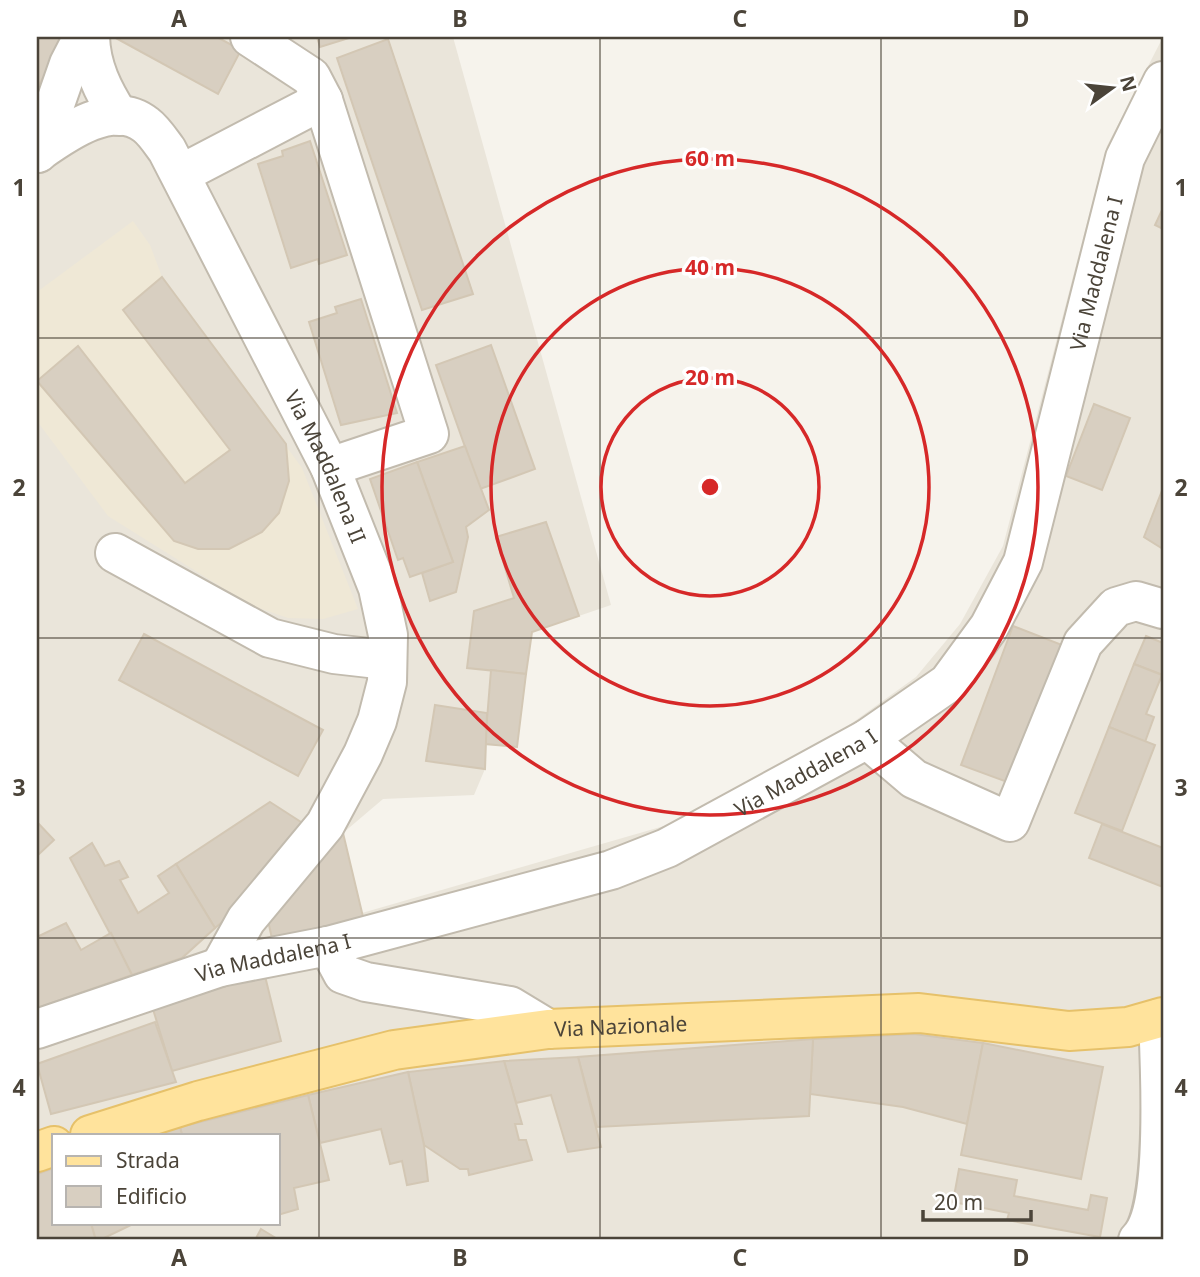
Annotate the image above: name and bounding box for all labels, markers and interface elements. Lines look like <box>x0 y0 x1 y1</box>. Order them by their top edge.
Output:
text: A <box>171 2 187 34</box>
text: B <box>452 2 468 34</box>
text: C <box>733 2 748 34</box>
text: D <box>1013 2 1029 34</box>
north arrow <box>1078 52 1148 122</box>
text: N <box>1114 73 1143 94</box>
text: 60 m <box>685 144 735 172</box>
text: 1 <box>12 171 26 203</box>
text: 1 <box>1174 171 1188 203</box>
street label: Via Maddalena I <box>1063 193 1129 354</box>
text: 40 m <box>685 253 735 281</box>
text: 20 m <box>685 363 735 391</box>
street label: Via Maddalena II <box>279 385 373 547</box>
text: 2 <box>12 471 26 503</box>
text: 2 <box>1174 471 1188 503</box>
centre of rings <box>698 475 722 499</box>
street label: Via Maddalena I <box>729 722 882 823</box>
text: 3 <box>12 771 26 803</box>
text: 3 <box>1174 771 1188 803</box>
street label: Via Maddalena I <box>191 927 354 988</box>
street label: Via Nazionale <box>554 1009 688 1043</box>
text: 4 <box>12 1071 26 1103</box>
text: 4 <box>1174 1071 1188 1103</box>
legend <box>52 1134 280 1224</box>
text: Strada <box>116 1146 180 1174</box>
scale bar <box>923 1179 1032 1223</box>
text: Edificio <box>116 1182 187 1210</box>
text: 20 m <box>934 1188 983 1216</box>
text: A <box>171 1241 187 1273</box>
text: B <box>452 1241 468 1273</box>
text: C <box>733 1241 748 1273</box>
text: D <box>1013 1241 1029 1273</box>

